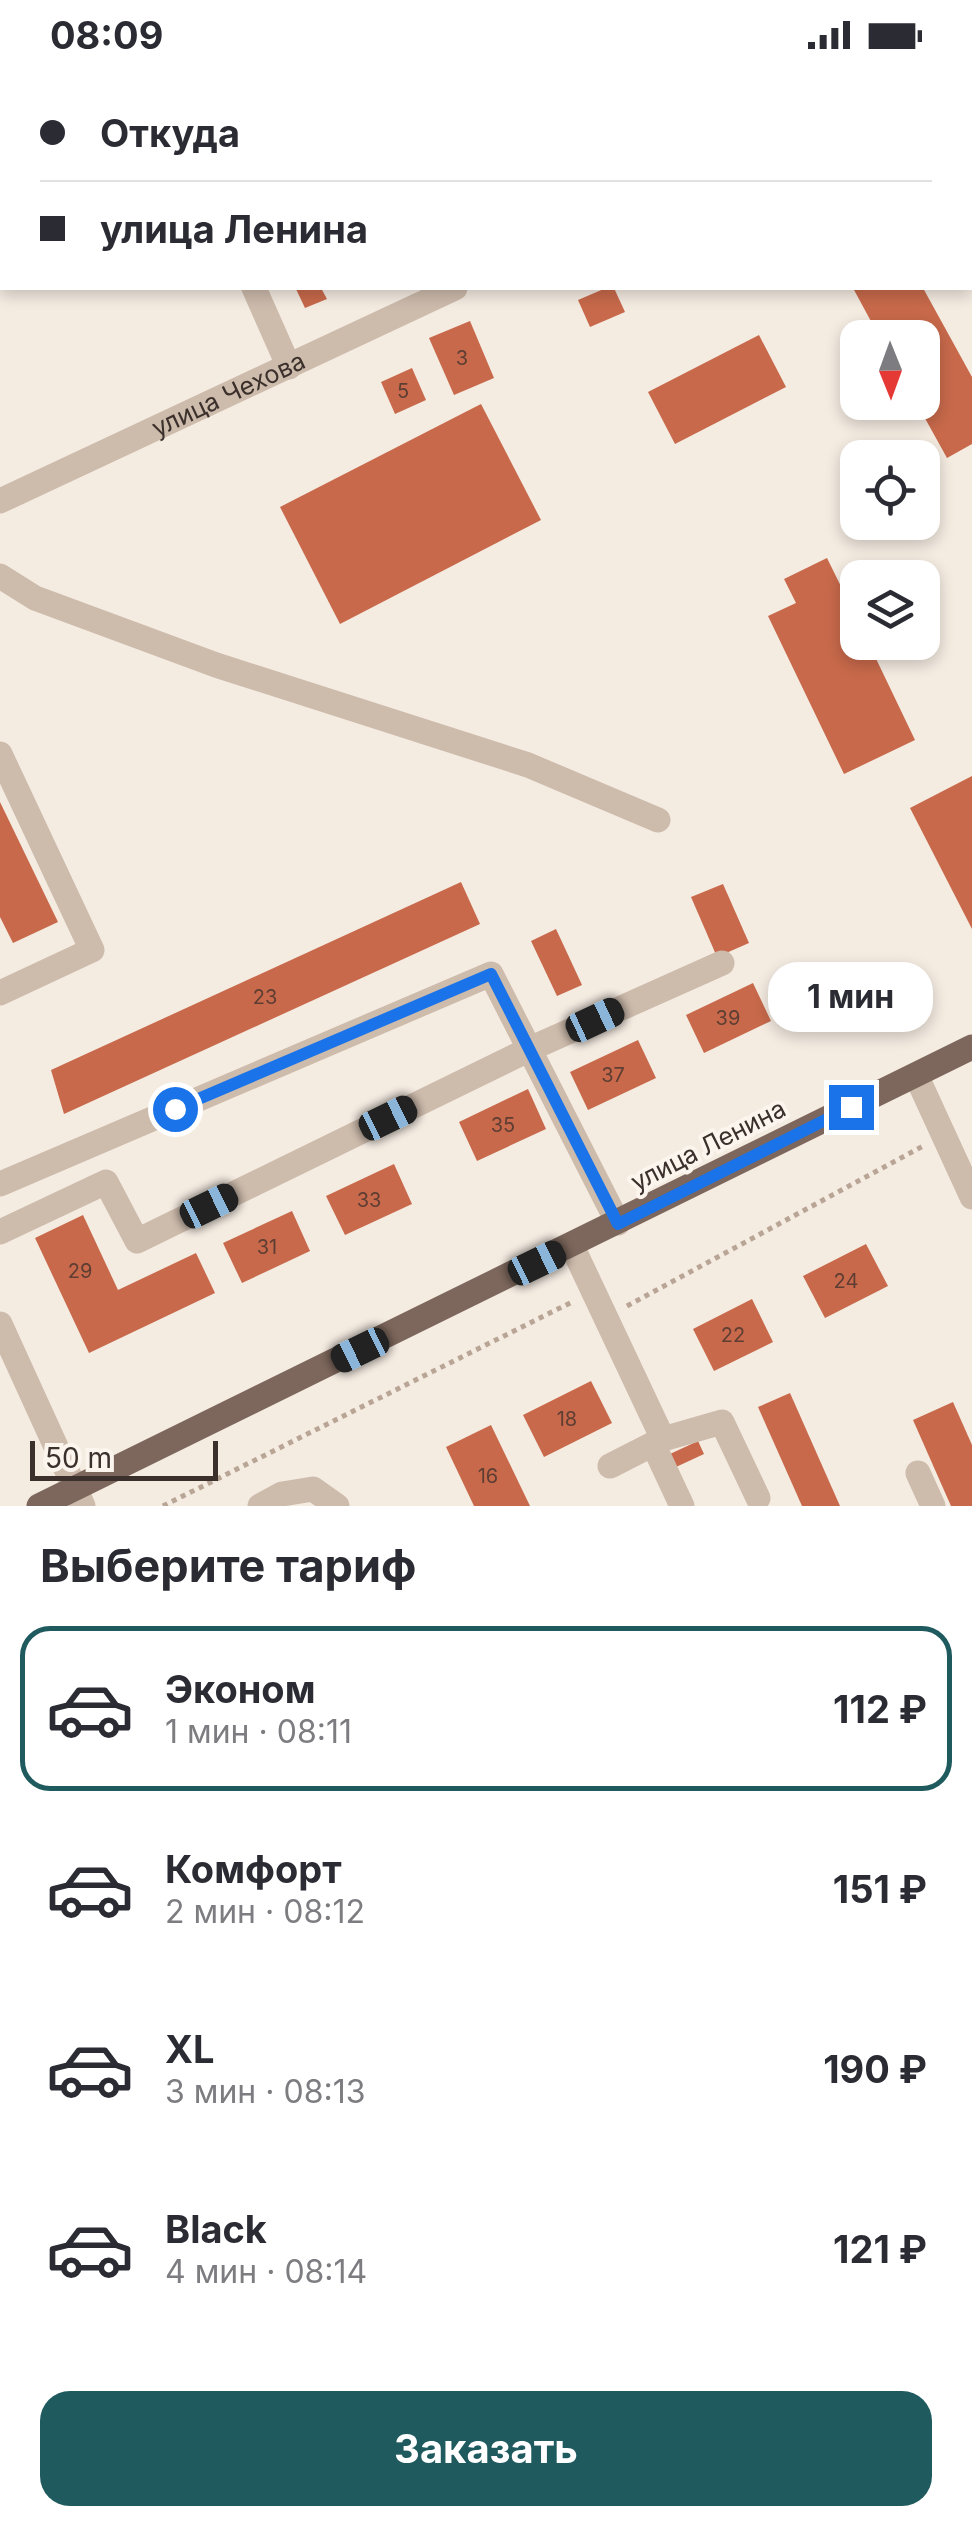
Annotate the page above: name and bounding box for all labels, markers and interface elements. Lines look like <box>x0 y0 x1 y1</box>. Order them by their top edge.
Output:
text: 08:09 <box>50 12 163 58</box>
text: Откуда <box>100 110 240 156</box>
text: улица Ленина <box>100 206 368 252</box>
north arrow <box>840 320 940 420</box>
map controls <box>840 320 940 660</box>
street label: улица Чехова <box>147 345 310 443</box>
house number: 3 <box>456 346 468 370</box>
house number: 5 <box>397 379 409 403</box>
button: locate <box>840 440 940 540</box>
button: layers <box>840 560 940 660</box>
callout: 1 мин <box>768 962 934 1032</box>
text: 1 мин <box>807 977 894 1016</box>
house number: 23 <box>253 985 277 1009</box>
car <box>561 994 629 1046</box>
house number: 39 <box>716 1006 740 1030</box>
house number: 37 <box>601 1063 625 1087</box>
route end <box>829 1085 874 1130</box>
route start <box>153 1087 198 1132</box>
car <box>354 1091 422 1145</box>
street label: улица Ленина <box>626 1093 790 1197</box>
house number: 35 <box>491 1113 515 1137</box>
car <box>175 1179 243 1233</box>
house number: 33 <box>357 1188 381 1212</box>
house number: 31 <box>257 1235 277 1259</box>
car <box>503 1236 571 1290</box>
house number: 29 <box>68 1259 92 1283</box>
house number: 24 <box>834 1269 858 1293</box>
car <box>326 1323 394 1377</box>
house number: 22 <box>721 1323 745 1347</box>
house number: 18 <box>557 1407 577 1431</box>
scale bar <box>30 1436 218 1480</box>
text: 50 m <box>45 1441 112 1475</box>
house number: 16 <box>478 1464 498 1488</box>
text: Выберите тариф <box>40 1538 416 1593</box>
icon: car <box>45 1664 135 1754</box>
text: Эконом <box>165 1666 316 1712</box>
text: 112 ₽ <box>833 1686 927 1732</box>
text: 1 мин · 08:11 <box>165 1712 352 1751</box>
icon: car <box>45 1844 135 1934</box>
text: Комфорт <box>165 1846 342 1892</box>
text: 151 ₽ <box>833 1866 927 1912</box>
text: 2 мин · 08:12 <box>165 1892 365 1931</box>
icon: car <box>45 2024 135 2114</box>
text: XL <box>165 2026 215 2072</box>
text: 190 ₽ <box>823 2046 927 2092</box>
text: 3 мин · 08:13 <box>165 2072 365 2111</box>
icon: car <box>45 2204 135 2294</box>
text: Black <box>165 2206 267 2252</box>
text: 121 ₽ <box>833 2226 927 2272</box>
text: 4 мин · 08:14 <box>165 2252 367 2291</box>
button: Заказать <box>40 2391 932 2506</box>

